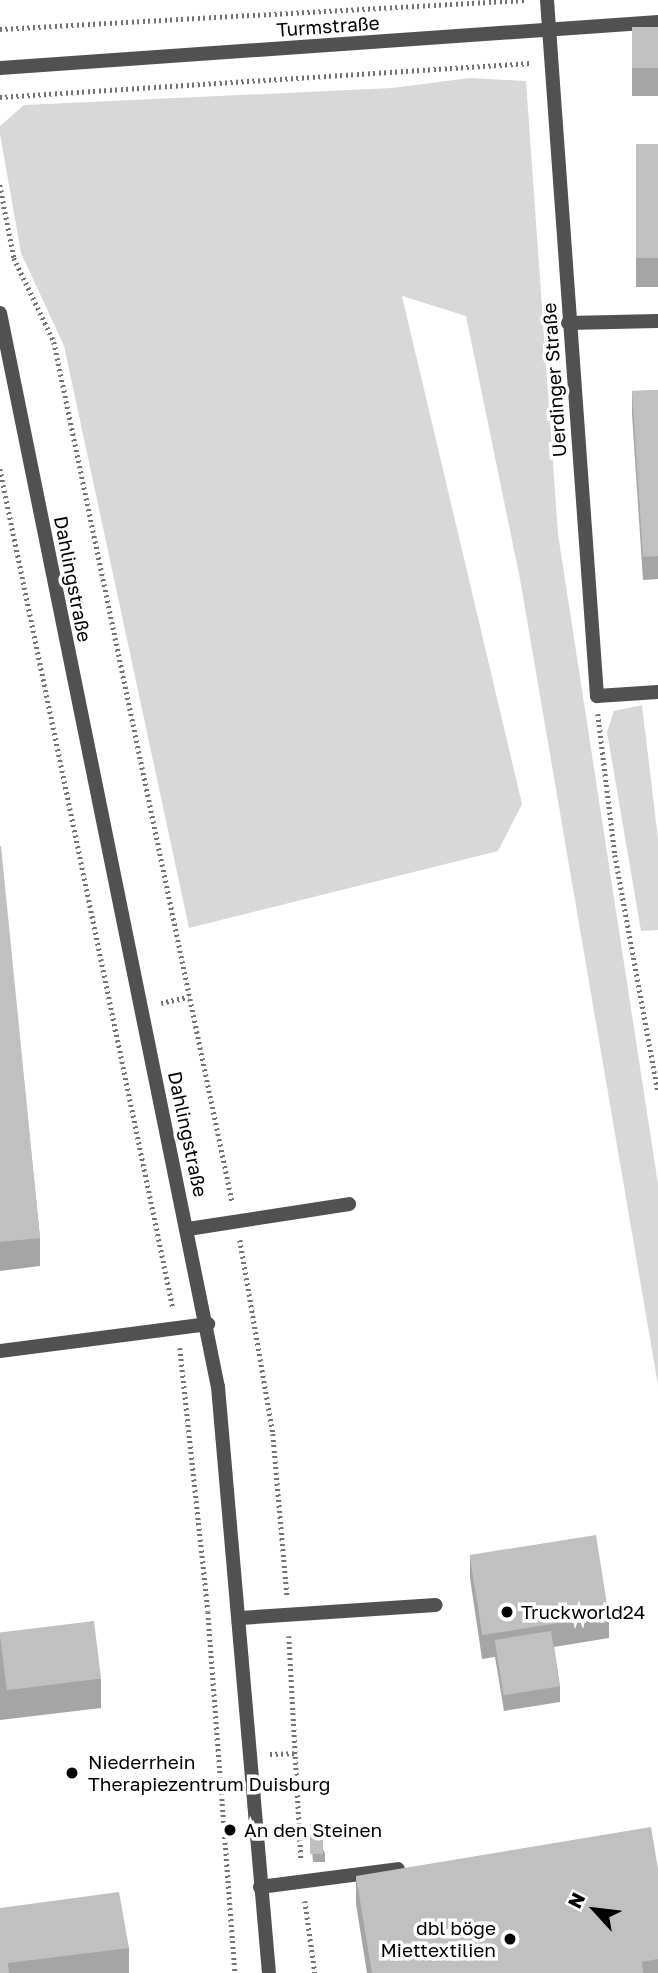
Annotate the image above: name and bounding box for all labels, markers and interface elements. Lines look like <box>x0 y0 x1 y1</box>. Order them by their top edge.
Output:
street label: Turmstraße <box>276 11 380 41</box>
street label: Uerdinger Straße <box>537 302 571 458</box>
street label: Dahlingstraße <box>50 514 96 644</box>
street label: Dahlingstraße <box>164 1069 212 1199</box>
place label: Truckworld24 <box>521 1601 645 1623</box>
marker: Truckworld24 <box>499 1604 515 1620</box>
place label: Niederrhein Therapiezentrum Duisburg <box>88 1751 331 1795</box>
marker: Niederrhein Therapiezentrum Duisburg <box>62 1763 82 1783</box>
place label: An den Steinen <box>244 1819 382 1841</box>
marker: An den Steinen <box>222 1822 238 1838</box>
north arrow <box>560 1875 630 1945</box>
text: N <box>562 1889 589 1912</box>
place label: dbl böge Miettextilien <box>380 1917 496 1961</box>
marker: dbl böge Miettextilien <box>502 1931 518 1947</box>

